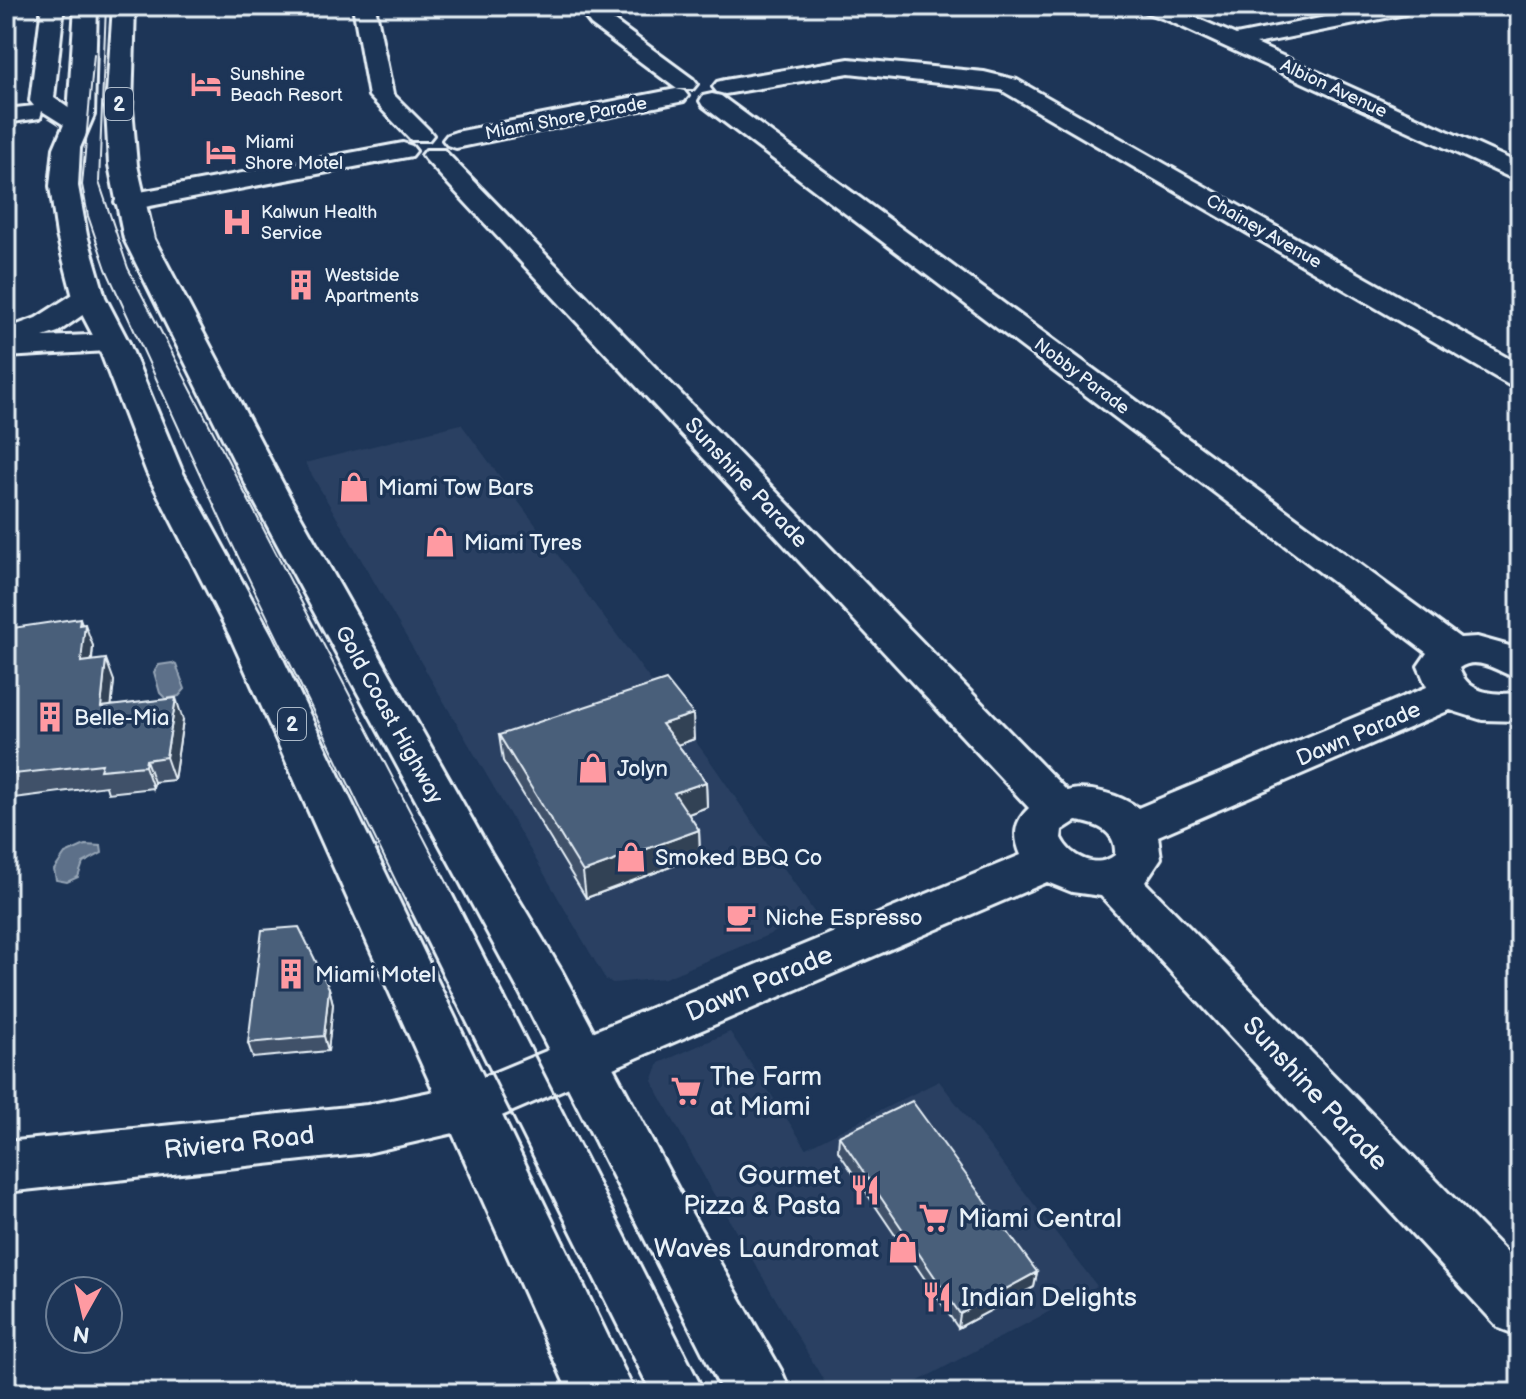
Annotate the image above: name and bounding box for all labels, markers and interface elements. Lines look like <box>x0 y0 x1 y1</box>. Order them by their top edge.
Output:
street label: Albion Avenue <box>1277 55 1391 122</box>
place label: Sunshine Beach Resort <box>230 64 343 106</box>
hotel icon: Sunshine Beach Resort <box>189 67 223 101</box>
road number: 2 <box>105 88 133 120</box>
street label: Miami Shore Parade <box>483 92 649 144</box>
place label: Miami Shore Motel <box>245 132 343 174</box>
hotel icon: Miami Shore Motel <box>204 135 238 169</box>
street label: Chainey Avenue <box>1202 190 1326 273</box>
place label: Kalwun Health Service <box>261 202 377 244</box>
hospital icon: Kalwun Health Service <box>220 205 254 239</box>
place label: Westside Apartments <box>325 265 419 307</box>
building icon: Westside Apartments <box>284 268 318 302</box>
street label: Nobby Parade <box>1030 334 1134 419</box>
street label: Sunshine Parade <box>679 412 813 554</box>
shop icon: Miami Tow Bars <box>337 470 371 504</box>
place label: Miami Tow Bars <box>378 475 534 502</box>
shop icon: Miami Tyres <box>423 525 457 559</box>
place label: Miami Tyres <box>464 530 582 557</box>
street label: Gold Coast Highway <box>329 621 449 809</box>
street label: Dawn Parade <box>1292 696 1425 773</box>
building icon: Belle-Mia <box>33 700 67 734</box>
place label: Belle-Mia <box>74 705 169 732</box>
road number: 2 <box>278 708 306 740</box>
shop icon: Jolyn <box>576 751 610 785</box>
place label: Jolyn <box>617 756 668 783</box>
shop icon: Smoked BBQ Co <box>614 840 648 874</box>
place label: Smoked BBQ Co <box>655 845 822 872</box>
cafe icon: Niche Espresso <box>724 900 758 934</box>
place label: Niche Espresso <box>765 905 923 932</box>
street label: Dawn Parade <box>682 940 838 1029</box>
building icon: Miami Motel <box>274 957 308 991</box>
place label: Miami Motel <box>315 962 436 989</box>
street label: Sunshine Parade <box>1236 1011 1394 1177</box>
place label: The Farm at Miami <box>710 1062 822 1123</box>
supermarket icon: The Farm at Miami <box>669 1074 703 1108</box>
street label: Riviera Road <box>162 1120 316 1167</box>
place label: Gourmet Pizza & Pasta <box>683 1161 841 1222</box>
restaurant icon: Gourmet Pizza & Pasta <box>848 1173 882 1207</box>
supermarket icon: Miami Central <box>917 1201 951 1235</box>
place label: Miami Central <box>958 1204 1122 1235</box>
shop icon: Waves Laundromat <box>886 1231 920 1265</box>
place label: Waves Laundromat <box>654 1234 879 1265</box>
north arrow <box>44 1275 124 1355</box>
restaurant icon: Indian Delights <box>920 1280 954 1314</box>
place label: Indian Delights <box>961 1283 1137 1314</box>
text: N <box>71 1319 91 1348</box>

